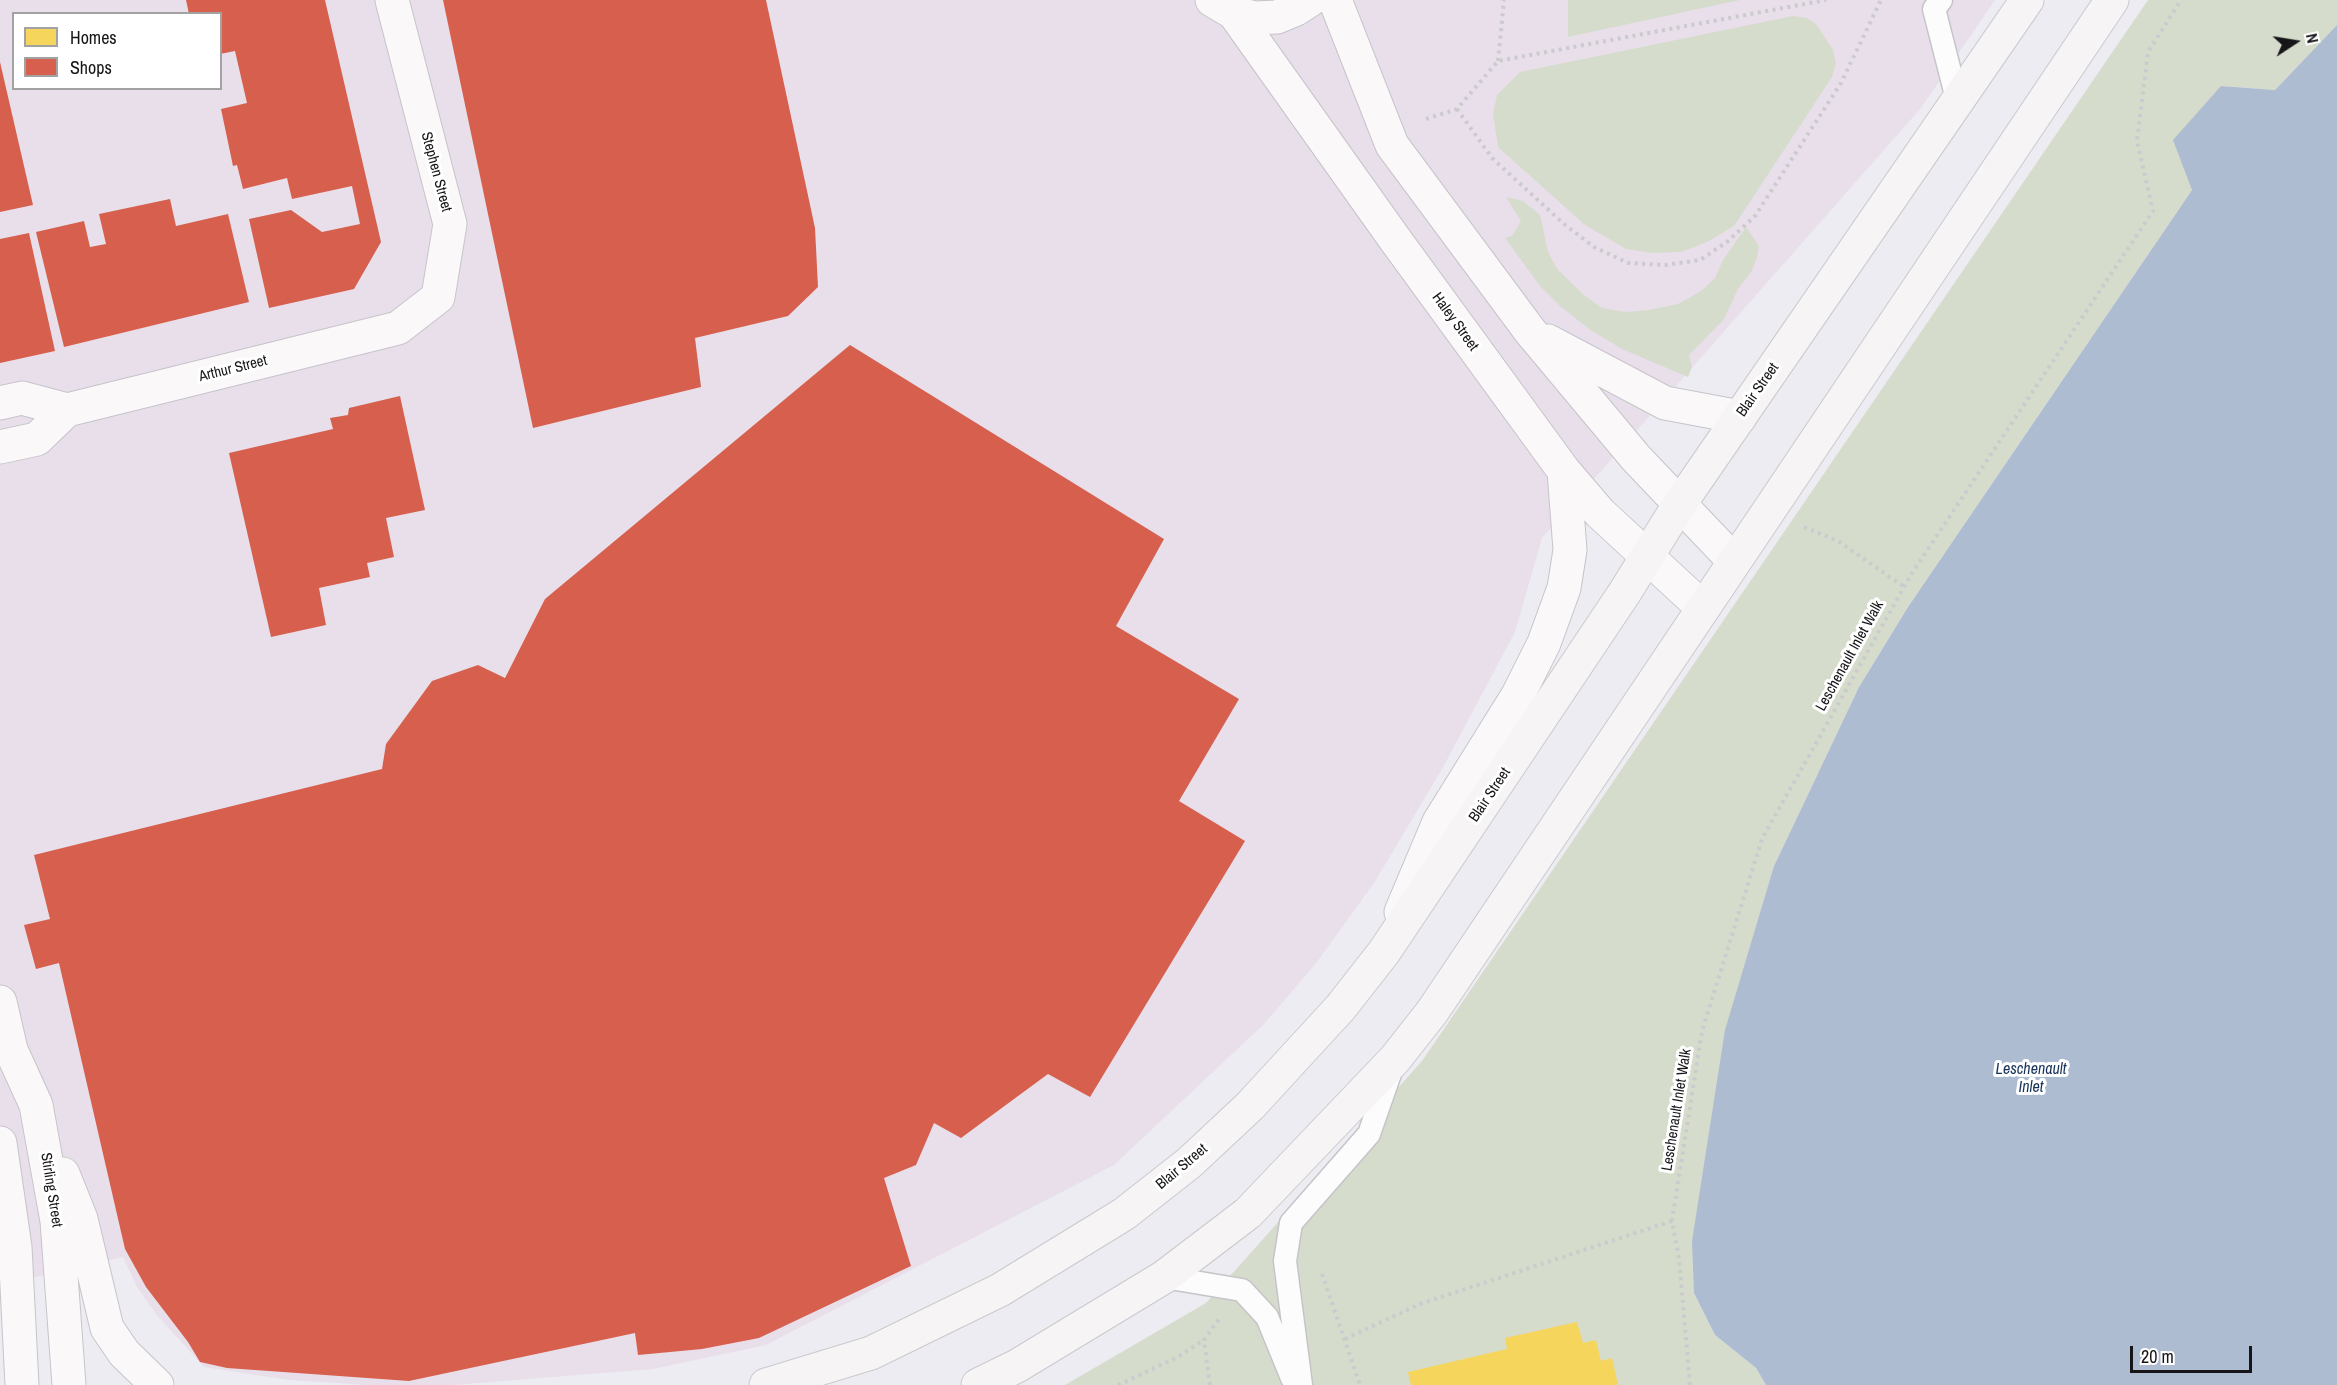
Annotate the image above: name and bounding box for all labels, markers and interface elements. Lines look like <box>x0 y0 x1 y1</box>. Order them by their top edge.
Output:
legend <box>12 12 222 90</box>
north arrow <box>2265 12 2325 72</box>
text: Homes <box>70 25 117 50</box>
text: N <box>2301 31 2324 45</box>
text: Shops <box>70 55 112 80</box>
street label: Stephen Street <box>417 130 455 214</box>
street label: Haley Street <box>1428 289 1482 355</box>
street label: Arthur Street <box>197 352 269 386</box>
street label: Blair Street <box>1733 360 1783 420</box>
street label: Leschenault Inlet Walk <box>1812 598 1888 714</box>
street label: Blair Street <box>1465 764 1515 826</box>
street label: Leschenault Inlet Walk <box>1658 1048 1696 1172</box>
water label: Leschenault Inlet <box>1996 1060 2066 1098</box>
street label: Blair Street <box>1153 1140 1211 1194</box>
street label: Stirling Street <box>36 1151 66 1229</box>
scale bar <box>2133 1334 2254 1372</box>
text: 20 m <box>2141 1344 2174 1369</box>

